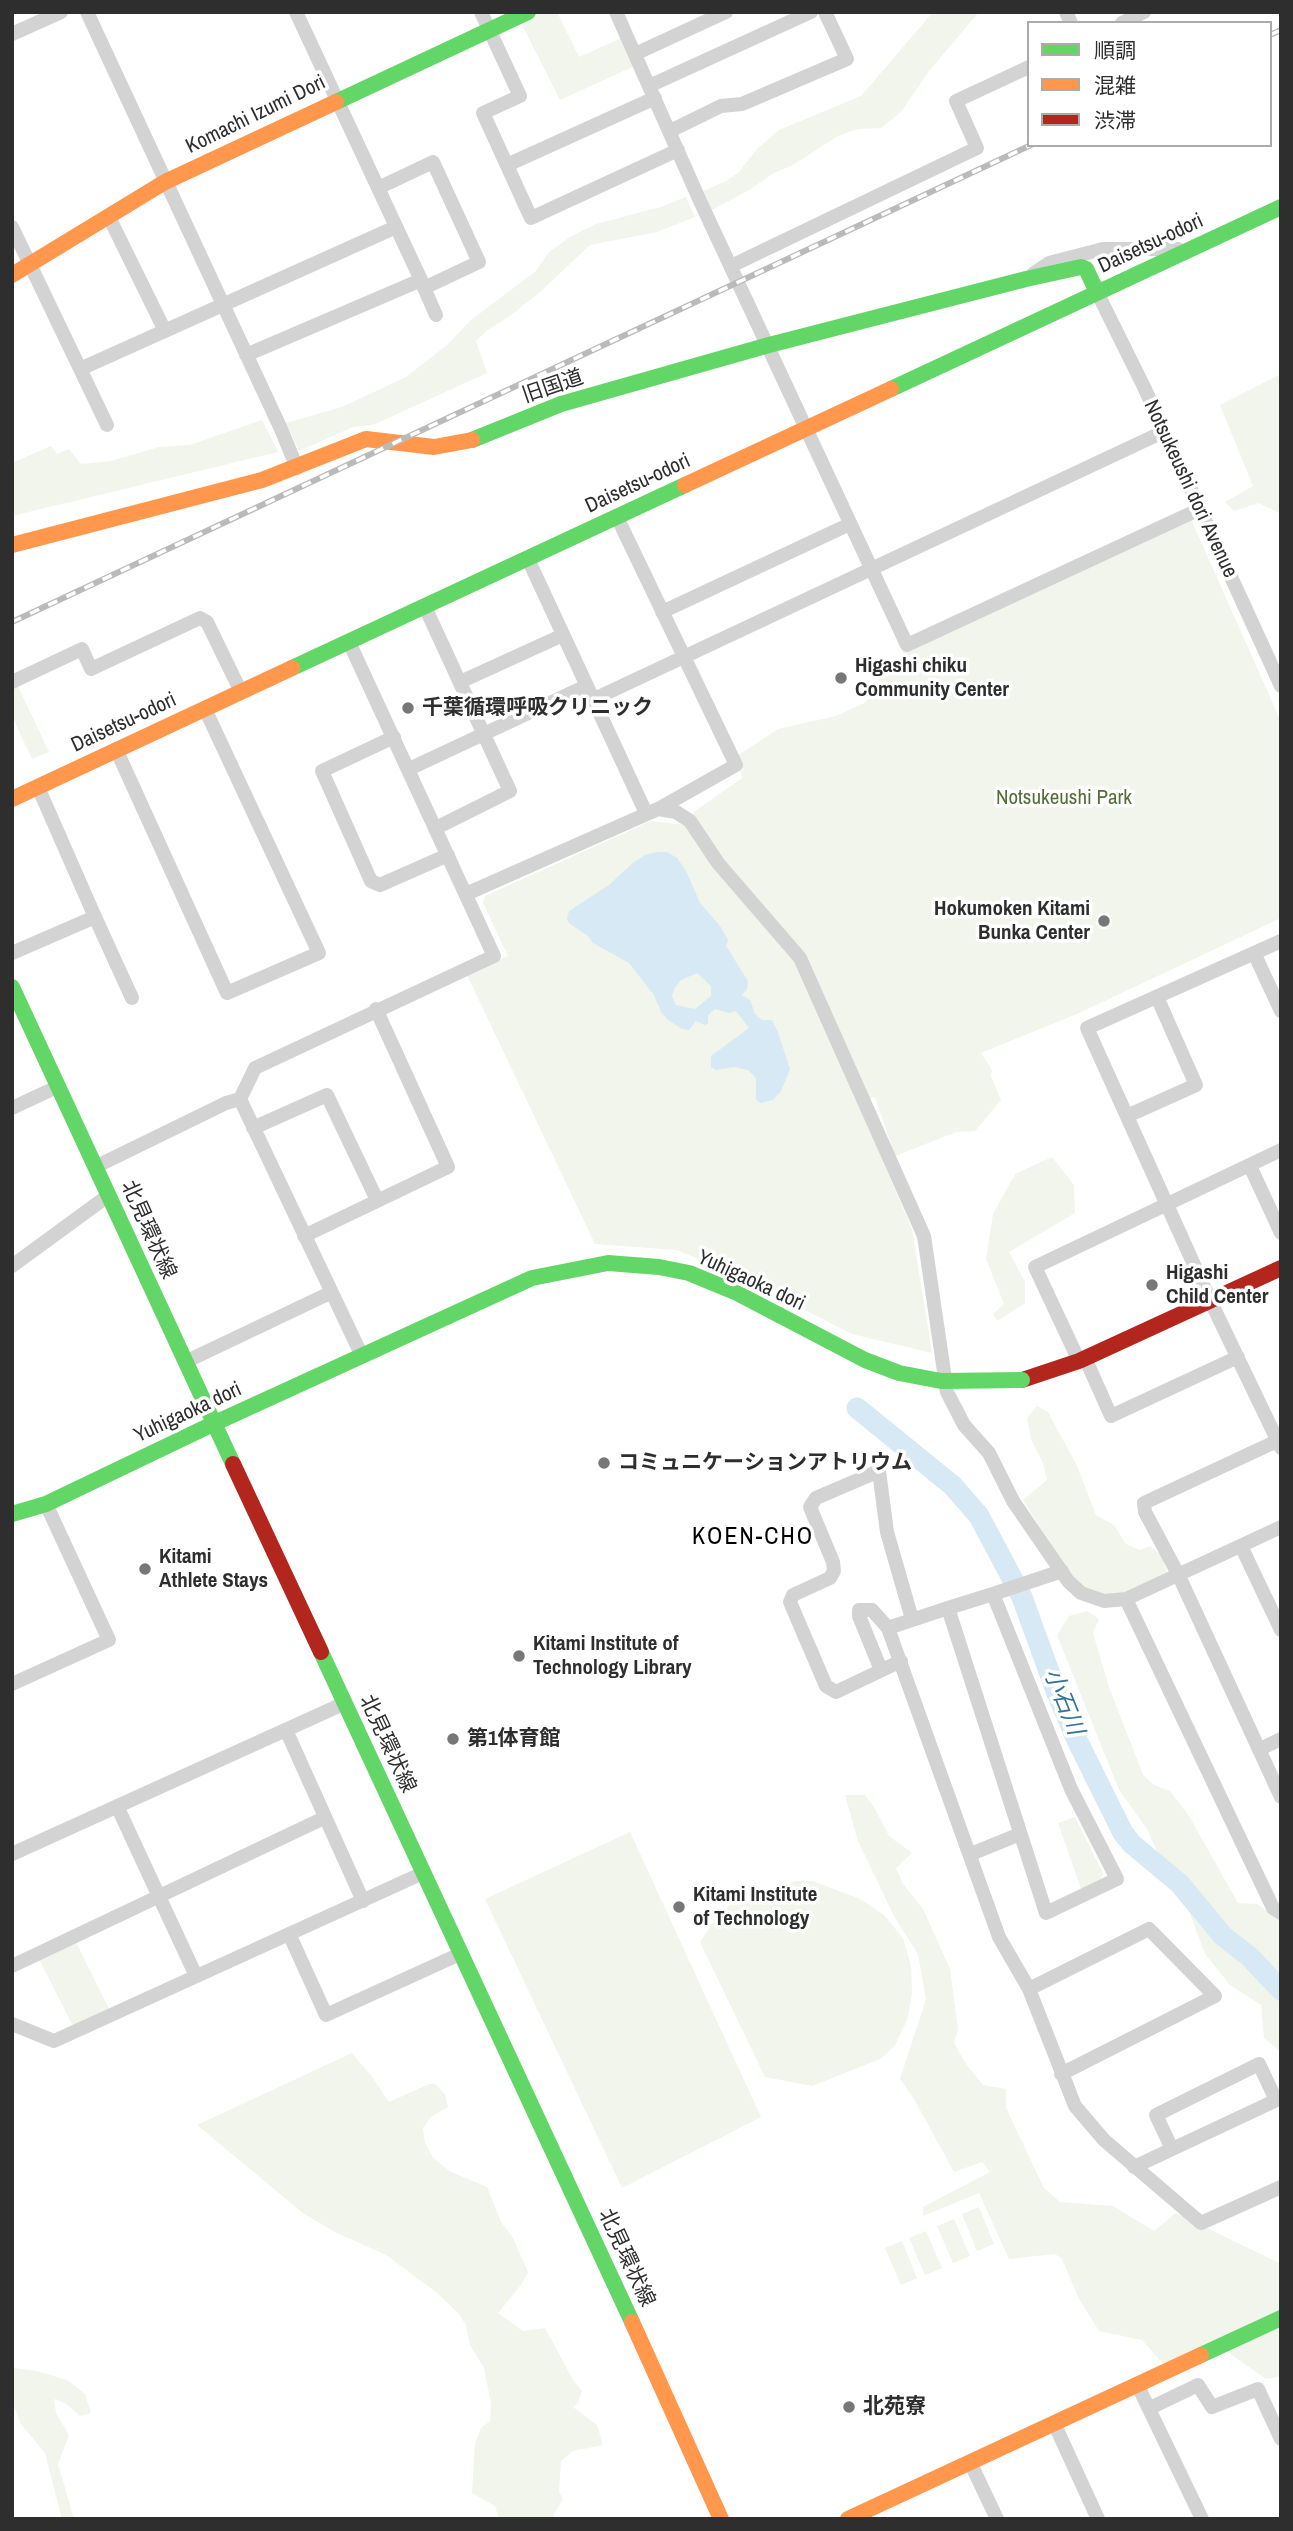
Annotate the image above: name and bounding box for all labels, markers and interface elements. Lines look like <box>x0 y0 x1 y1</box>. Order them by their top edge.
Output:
legend <box>1027 21 1272 147</box>
text: 順調 <box>1094 36 1136 65</box>
street label: Komachi Izumi Dori <box>182 70 330 160</box>
text: 混雑 <box>1094 71 1136 100</box>
text: 渋滞 <box>1094 106 1136 135</box>
street label: Daisetsu-odori <box>1094 209 1208 279</box>
street label: 旧国道 <box>519 365 587 409</box>
street label: Notsukeushi dori Avenue <box>1138 396 1242 582</box>
street label: Daisetsu-odori <box>581 449 695 519</box>
place label: Higashi chiku Community Center <box>855 653 1009 703</box>
marker: Higashi chiku Community Center <box>833 670 849 686</box>
street label: Daisetsu-odori <box>67 688 181 758</box>
place label: 千葉循環呼吸クリニック <box>422 695 653 721</box>
marker: 千葉循環呼吸クリニック <box>400 700 416 716</box>
park label: Notsukeushi Park <box>996 785 1132 811</box>
place label: Hokumoken Kitami Bunka Center <box>934 896 1090 946</box>
marker: Hokumoken Kitami Bunka Center <box>1096 913 1112 929</box>
street label: 北見環状線 <box>115 1177 181 1283</box>
street label: Yuhigaoka dori <box>693 1245 809 1317</box>
place label: Higashi Child Center <box>1166 1260 1268 1310</box>
marker: Higashi Child Center <box>1144 1277 1160 1293</box>
street label: Yuhigaoka dori <box>130 1377 246 1449</box>
place label: コミュニケーションアトリウム <box>618 1450 912 1476</box>
marker: コミュニケーションアトリウム <box>596 1455 612 1471</box>
district label: KOEN-CHO <box>693 1524 813 1552</box>
place label: Kitami Athlete Stays <box>159 1544 268 1594</box>
marker: Kitami Athlete Stays <box>137 1561 153 1577</box>
place label: Kitami Institute of Technology Library <box>533 1631 692 1681</box>
marker: Kitami Institute of Technology Library <box>511 1648 527 1664</box>
water label: 小石川 <box>1037 1665 1089 1739</box>
street label: 北見環状線 <box>353 1691 421 1797</box>
place label: 第1体育館 <box>467 1726 561 1752</box>
marker: 第1体育館 <box>445 1731 461 1747</box>
place label: Kitami Institute of Technology <box>693 1882 817 1932</box>
marker: Kitami Institute of Technology <box>671 1899 687 1915</box>
street label: 北見環状線 <box>592 2205 660 2311</box>
place label: 北苑寮 <box>863 2394 926 2420</box>
marker: 北苑寮 <box>841 2399 857 2415</box>

